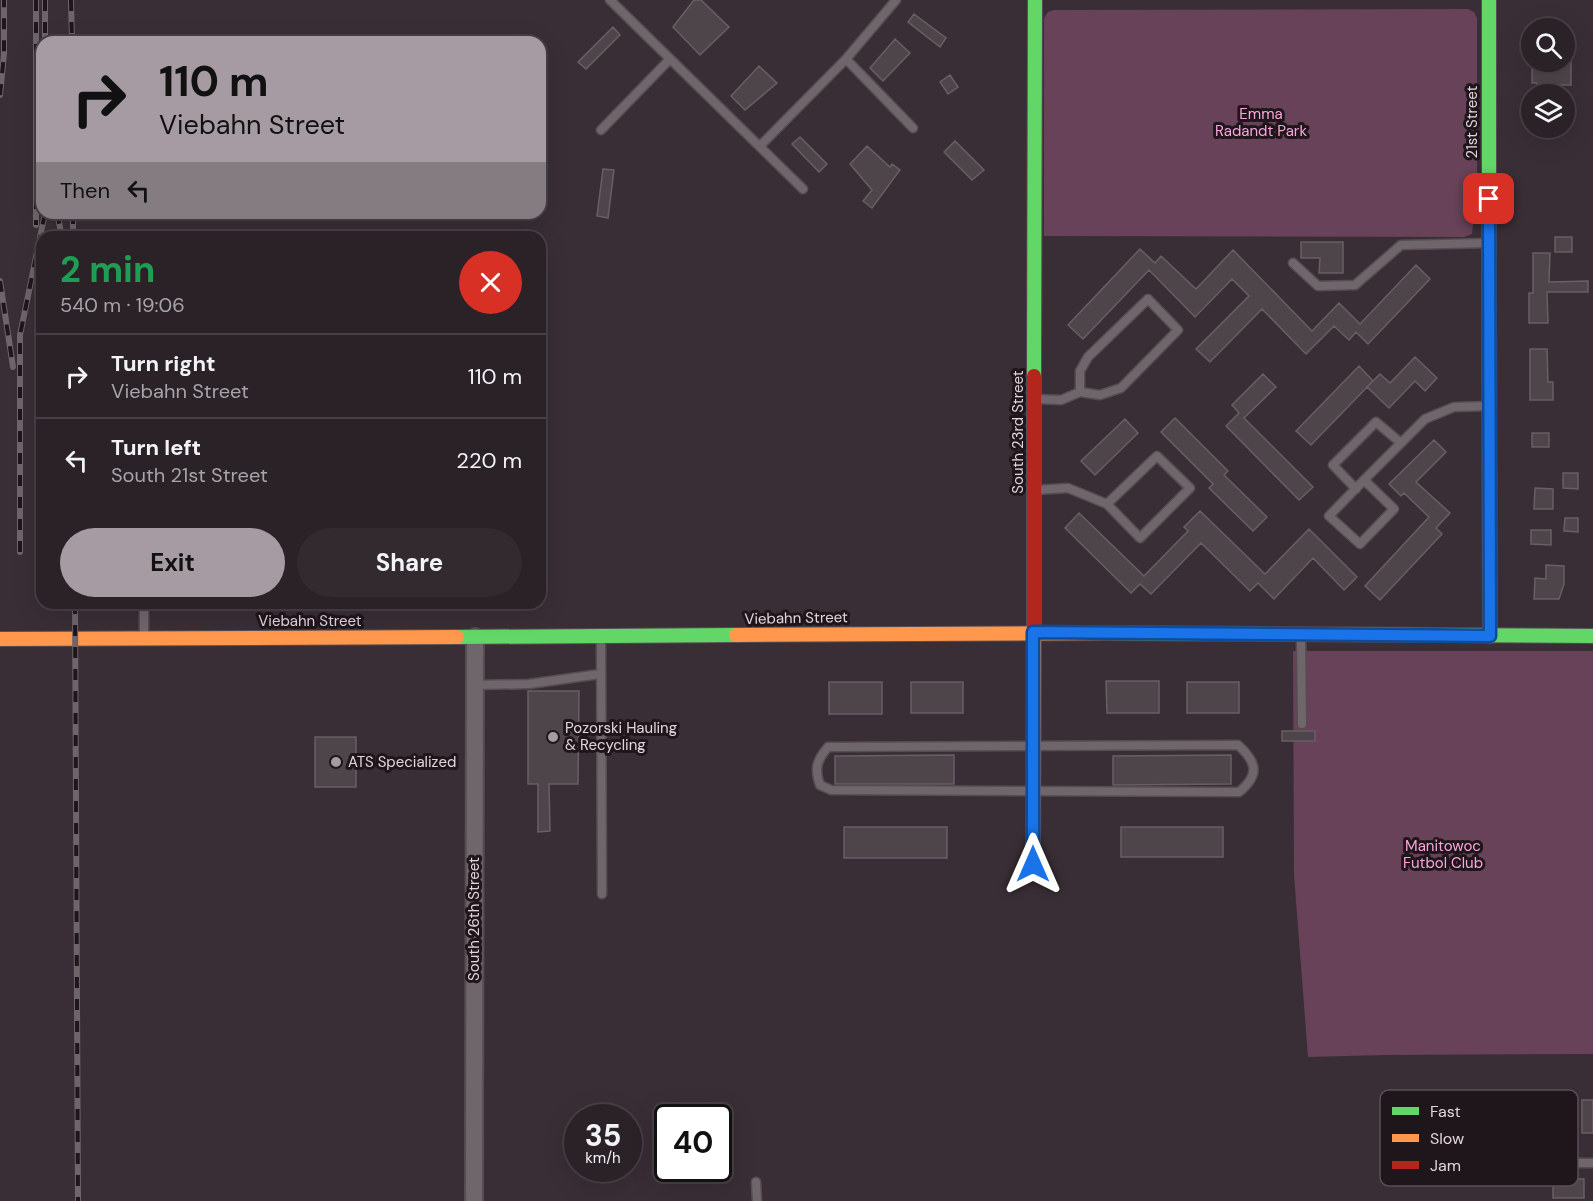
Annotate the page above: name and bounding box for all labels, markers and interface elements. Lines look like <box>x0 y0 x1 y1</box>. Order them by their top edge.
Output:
map controls <box>1521 18 1575 138</box>
button: search <box>1521 18 1575 72</box>
text: 110 m <box>159 54 269 109</box>
icon: right <box>60 60 138 138</box>
button: layers <box>1521 84 1575 138</box>
street label: 21st Street <box>1462 85 1482 158</box>
park label: Emma Radandt Park <box>1215 104 1307 141</box>
text: Viebahn Street <box>159 107 345 142</box>
pin <box>1463 173 1514 224</box>
icon: left <box>122 174 155 207</box>
text: Then <box>60 176 110 205</box>
icon: arrive <box>1472 182 1505 215</box>
text: 2 min <box>60 246 155 293</box>
button: close <box>459 251 522 314</box>
text: 540 m · 19:06 <box>60 292 185 318</box>
text: Turn right <box>111 349 216 378</box>
icon: right <box>60 360 93 393</box>
text: 110 m <box>468 362 522 391</box>
street label: South 23rd Street <box>1008 370 1028 494</box>
text: Viebahn Street <box>111 378 249 404</box>
text: Turn left <box>111 433 201 462</box>
icon: left <box>60 444 93 477</box>
text: 220 m <box>456 446 522 475</box>
text: South 21st Street <box>111 462 268 488</box>
button: Exit <box>60 528 285 597</box>
button: Share <box>297 528 522 597</box>
street label: Viebahn Street <box>744 607 848 629</box>
street label: Viebahn Street <box>258 611 362 631</box>
place label: Pozorski Hauling & Recycling <box>565 718 677 755</box>
marker: Pozorski Hauling & Recycling <box>546 730 560 744</box>
place label: ATS Specialized <box>348 752 456 772</box>
marker: ATS Specialized <box>329 755 343 769</box>
position arrow <box>1001 832 1065 896</box>
park label: Manitowoc Futbol Club <box>1403 836 1483 873</box>
street label: South 26th Street <box>464 857 484 981</box>
legend <box>1380 1090 1578 1186</box>
text: Fast <box>1430 1101 1461 1122</box>
speed limit sign: 40 <box>654 1104 732 1182</box>
text: 35 <box>585 1116 621 1155</box>
text: Slow <box>1430 1128 1464 1149</box>
text: km/h <box>585 1148 621 1168</box>
text: Jam <box>1430 1155 1461 1176</box>

